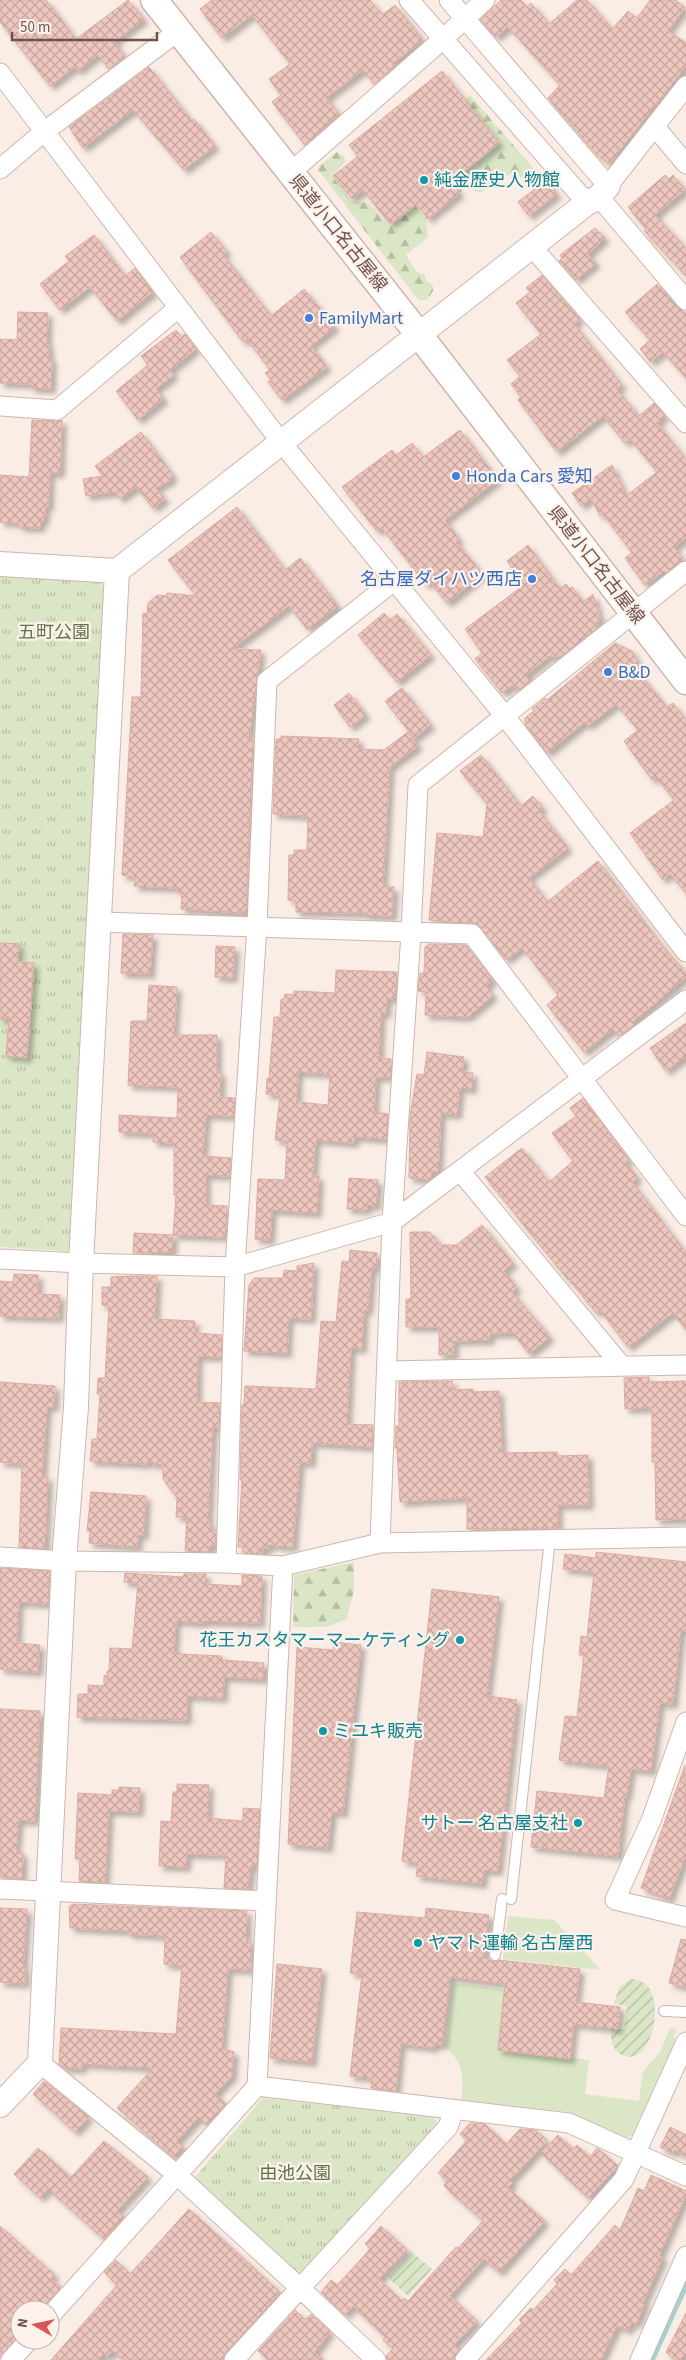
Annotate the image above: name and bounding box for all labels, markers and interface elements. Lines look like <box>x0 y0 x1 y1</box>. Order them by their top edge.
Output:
scale bar <box>12 10 158 42</box>
text: 50 m <box>20 17 50 38</box>
place label: 純金歴史人物館 <box>434 168 560 193</box>
street label: 県道小口名古屋線 <box>283 169 393 297</box>
marker: 純金歴史人物館 <box>418 174 430 186</box>
place label: FamilyMart <box>319 306 403 331</box>
marker: FamilyMart <box>303 312 315 324</box>
place label: Honda Cars 愛知 <box>466 464 593 489</box>
marker: Honda Cars 愛知 <box>450 470 462 482</box>
street label: 県道小口名古屋線 <box>542 501 650 629</box>
place label: 名古屋ダイハツ西店 <box>360 567 522 592</box>
marker: 名古屋ダイハツ西店 <box>526 573 538 585</box>
park label: 五町公園 <box>18 620 90 645</box>
place label: B&D <box>618 660 651 685</box>
marker: B&D <box>602 666 614 678</box>
place label: 花王カスタマーマーケティング <box>199 1628 450 1653</box>
marker: 花王カスタマーマーケティング <box>454 1634 466 1646</box>
place label: ミユキ販売 <box>333 1719 423 1744</box>
marker: ミユキ販売 <box>317 1725 329 1737</box>
place label: サトー 名古屋支社 <box>420 1811 568 1836</box>
marker: サトー 名古屋支社 <box>572 1817 584 1829</box>
place label: ヤマト運輸 名古屋西 <box>428 1931 594 1956</box>
marker: ヤマト運輸 名古屋西 <box>412 1937 424 1949</box>
park label: 由池公園 <box>259 2161 331 2186</box>
north arrow <box>10 2300 60 2350</box>
text: N <box>13 2317 34 2329</box>

